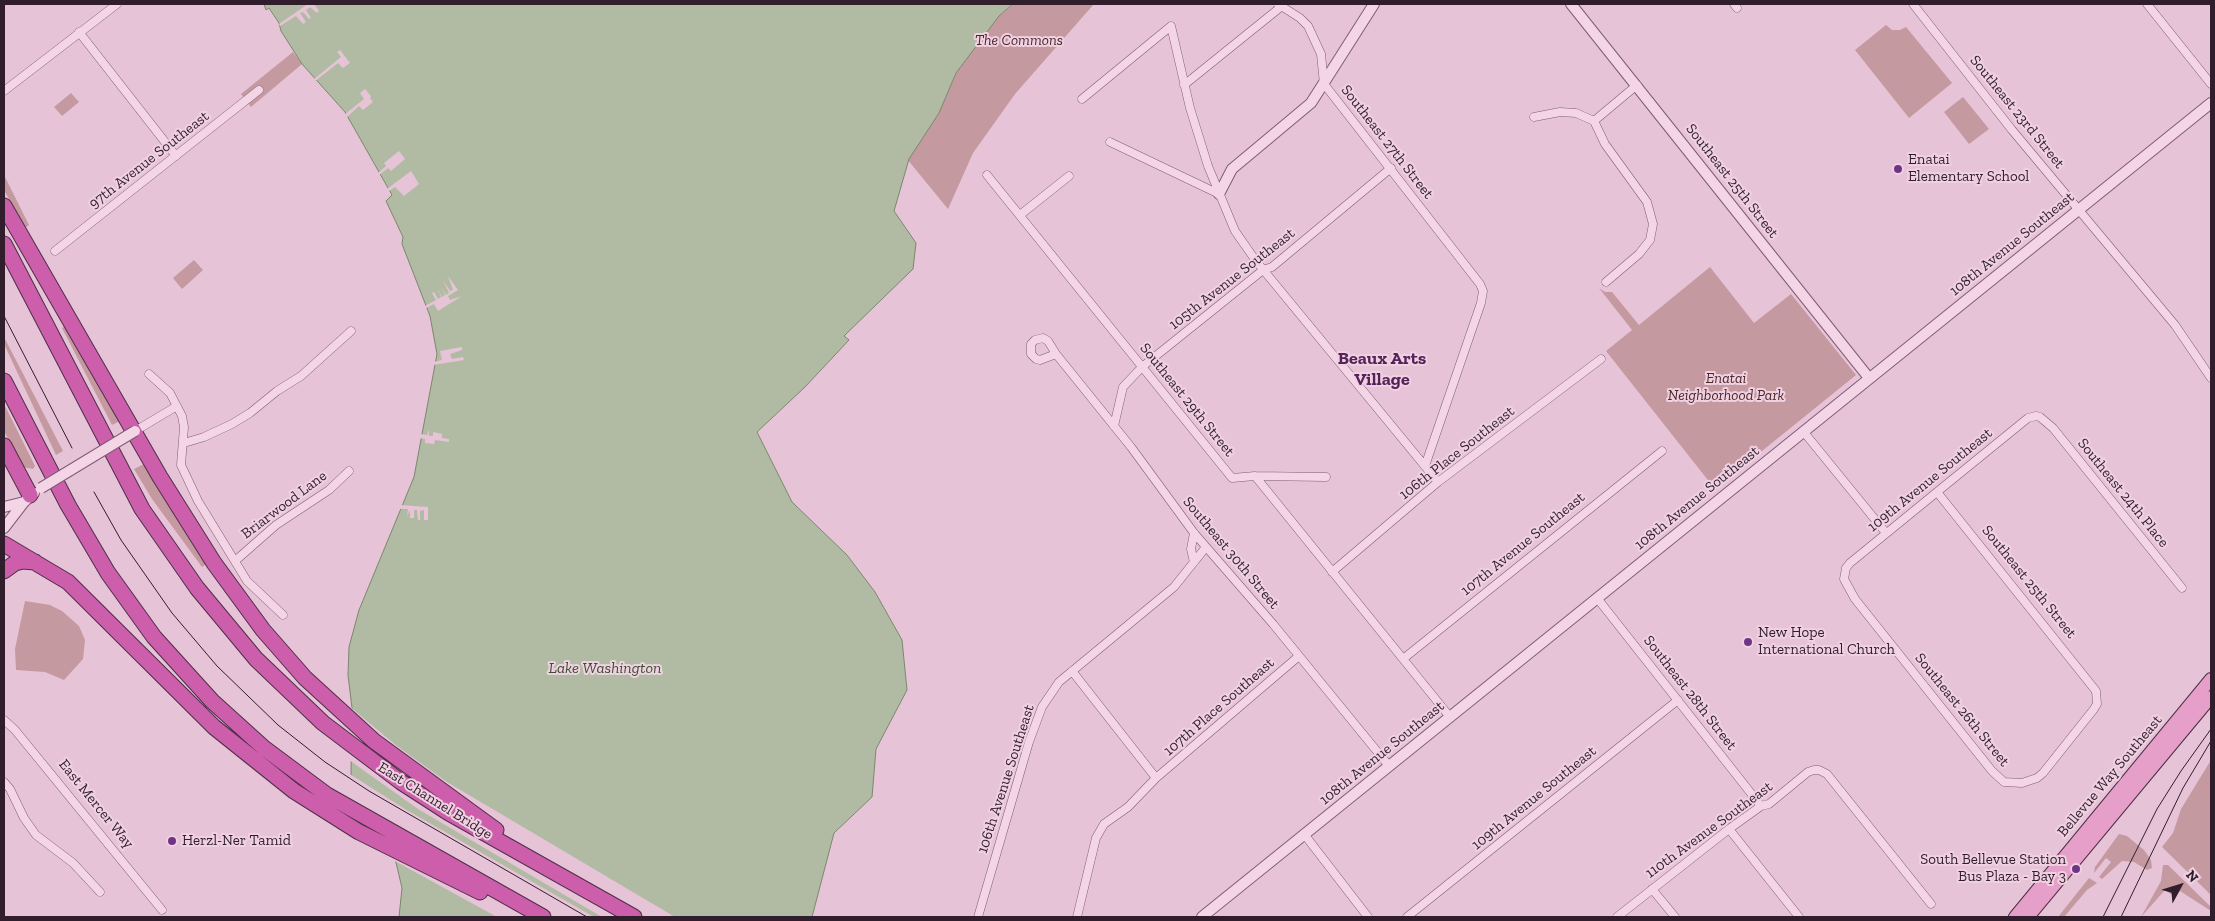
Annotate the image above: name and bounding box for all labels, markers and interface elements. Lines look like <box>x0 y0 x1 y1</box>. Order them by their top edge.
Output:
park label: The Commons <box>975 32 1063 50</box>
street label: Southeast 23rd Street <box>1966 52 2068 172</box>
street label: Southeast 27th Street <box>1337 81 1437 203</box>
street label: 97th Avenue Southeast <box>85 107 213 213</box>
street label: Southeast 25th Street <box>1682 120 1782 242</box>
place label: Enatai Elementary School <box>1908 151 2029 186</box>
marker: Enatai Elementary School <box>1892 163 1904 175</box>
street label: 108th Avenue Southeast <box>1946 188 2078 300</box>
street label: 105th Avenue Southeast <box>1165 224 1299 334</box>
street label: Southeast 29th Street <box>1136 340 1238 460</box>
district label: Beaux Arts Village <box>1338 348 1426 390</box>
park label: Enatai Neighborhood Park <box>1668 370 1784 405</box>
street label: 106th Place Southeast <box>1396 402 1518 504</box>
street label: 109th Avenue Southeast <box>1864 424 1996 536</box>
street label: Southeast 24th Place <box>2074 435 2172 551</box>
street label: 108th Avenue Southeast <box>1631 442 1763 554</box>
street label: Briarwood Lane <box>238 467 330 543</box>
street label: 107th Avenue Southeast <box>1457 488 1589 600</box>
street label: Southeast 30th Street <box>1179 493 1283 613</box>
street label: Southeast 25th Street <box>1978 522 2080 642</box>
place label: New Hope International Church <box>1758 624 1895 659</box>
street label: Southeast 28th Street <box>1640 632 1740 754</box>
marker: New Hope International Church <box>1742 636 1754 648</box>
street label: Southeast 26th Street <box>1911 650 2013 770</box>
street label: 107th Place Southeast <box>1160 654 1278 760</box>
water label: Lake Washington <box>549 658 661 678</box>
street label: 108th Avenue Southeast <box>1316 697 1448 809</box>
street label: 106th Avenue Southeast <box>973 702 1039 856</box>
street label: Bellevue Way Southeast <box>2054 712 2166 840</box>
street label: 109th Avenue Southeast <box>1468 742 1600 854</box>
street label: East Mercer Way <box>55 756 137 852</box>
street label: East Channel Bridge <box>374 758 496 844</box>
street label: 110th Avenue Southeast <box>1642 778 1776 882</box>
place label: Herzl-Ner Tamid <box>182 832 291 850</box>
marker: Herzl-Ner Tamid <box>166 835 178 847</box>
place label: South Bellevue Station Bus Plaza - Bay 3 <box>1920 851 2066 886</box>
north arrow <box>2155 861 2205 911</box>
marker: South Bellevue Station Bus Plaza - Bay 3 <box>2070 863 2082 875</box>
text: N <box>2182 867 2202 886</box>

